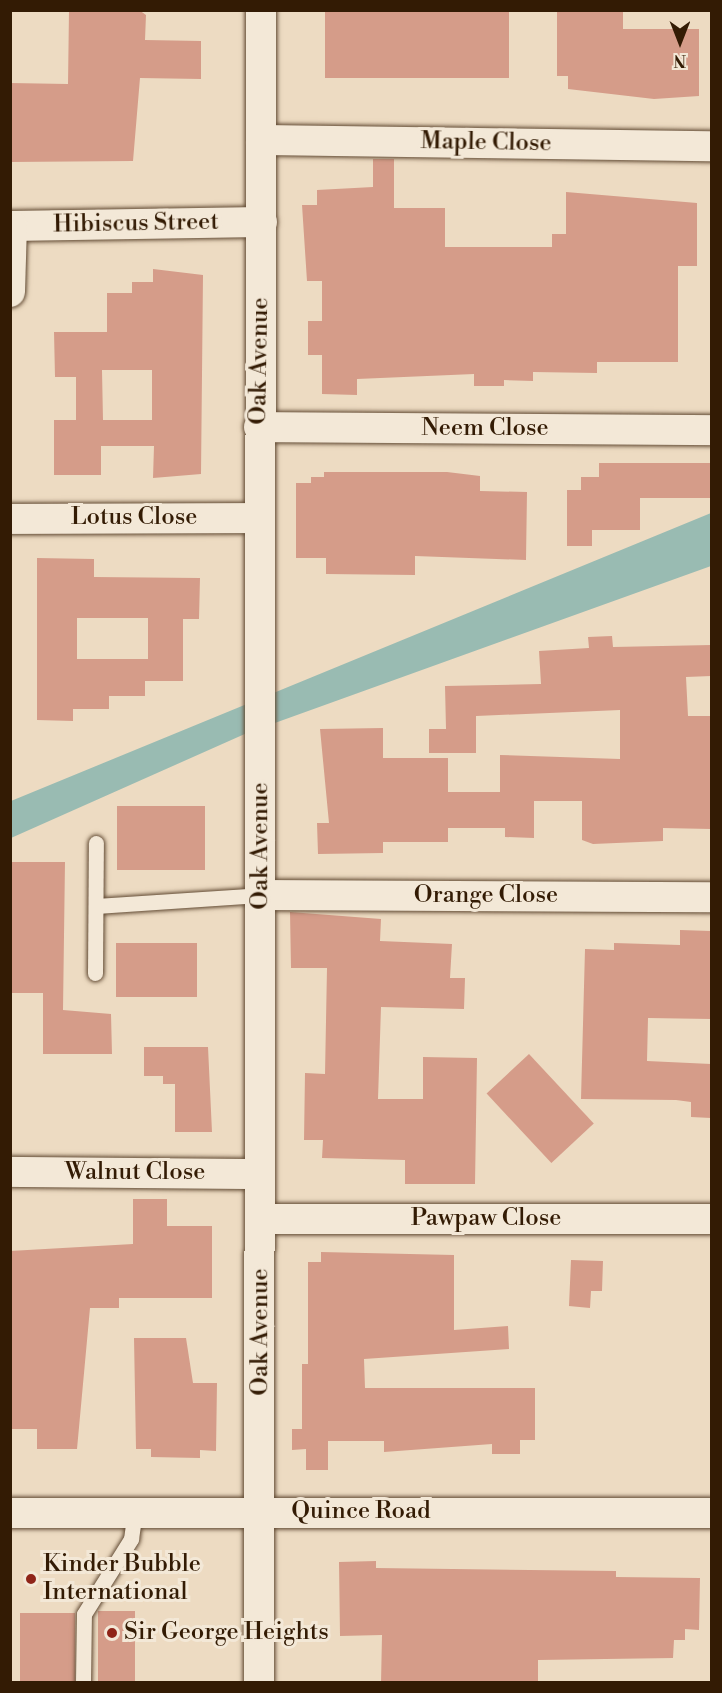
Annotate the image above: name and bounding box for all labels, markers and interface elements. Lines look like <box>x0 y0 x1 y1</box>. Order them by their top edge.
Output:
north arrow <box>650 12 710 72</box>
text: N <box>674 50 686 70</box>
street label: Maple Close <box>420 127 552 159</box>
street label: Hibiscus Street <box>53 208 219 240</box>
street label: Oak Avenue <box>244 297 276 425</box>
street label: Neem Close <box>421 415 549 443</box>
street label: Lotus Close <box>71 504 197 532</box>
street label: Oak Avenue <box>247 782 275 910</box>
street label: Orange Close <box>414 882 558 910</box>
street label: Walnut Close <box>65 1159 205 1187</box>
street label: Pawpaw Close <box>411 1205 561 1233</box>
street label: Oak Avenue <box>247 1268 275 1396</box>
street label: Quince Road <box>291 1498 431 1526</box>
place label: Kinder Bubble International <box>43 1551 201 1607</box>
marker: Kinder Bubble International <box>24 1572 38 1586</box>
place label: Sir George Heights <box>124 1619 329 1647</box>
marker: Sir George Heights <box>105 1626 119 1640</box>

